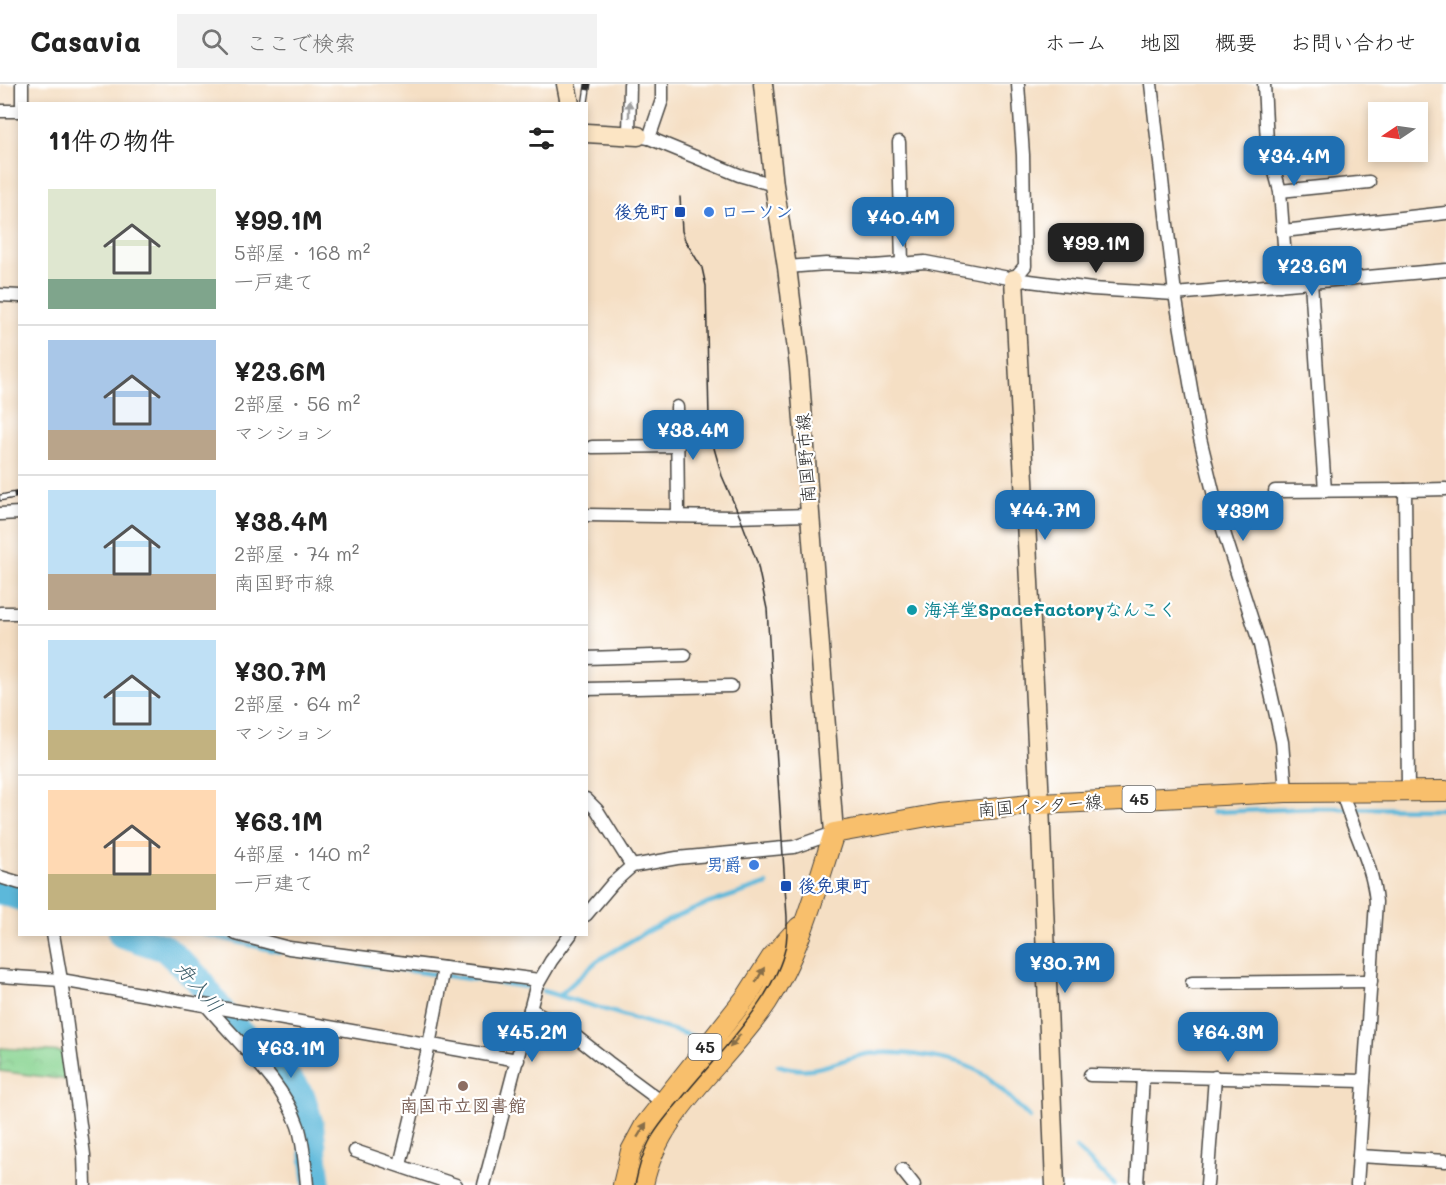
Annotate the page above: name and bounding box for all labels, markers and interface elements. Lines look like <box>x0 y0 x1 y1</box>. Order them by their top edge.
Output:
search box <box>177 14 597 68</box>
text: Casavia <box>30 23 141 59</box>
icon: search <box>198 25 231 58</box>
text: ここで検索 <box>246 28 356 57</box>
text: ホーム <box>1045 28 1107 55</box>
text: 地図 <box>1140 28 1182 55</box>
text: 概要 <box>1215 28 1257 55</box>
text: お問い合わせ <box>1290 28 1416 55</box>
one-way arrow <box>624 100 634 119</box>
north arrow <box>1368 102 1428 162</box>
map controls <box>1368 102 1428 162</box>
icon: filters <box>525 122 558 155</box>
text: 11件の物件 <box>48 123 175 157</box>
pin: ¥34.4M <box>1245 136 1343 187</box>
text: ¥34.4M <box>1258 142 1330 168</box>
pin: ¥40.4M <box>854 197 952 248</box>
place label: 後免町 <box>614 199 668 223</box>
place label: ローソン <box>721 199 793 223</box>
text: ¥99.1M <box>234 203 323 237</box>
text: ¥40.4M <box>866 203 940 229</box>
marker: 後免町 <box>673 205 687 219</box>
marker: ローソン <box>702 205 716 219</box>
icon: home <box>96 213 168 285</box>
pin: ¥99.1M <box>1047 223 1145 274</box>
text: ¥99.1M <box>1062 229 1130 255</box>
text: 5部屋 · 168 m² <box>234 239 370 265</box>
pin: ¥23.6M <box>1263 246 1361 297</box>
text: ¥23.6M <box>1277 252 1347 278</box>
text: 一戸建て <box>234 268 314 294</box>
text: ¥23.6M <box>234 354 326 388</box>
icon: home <box>96 364 168 436</box>
text: 2部屋 · 56 m² <box>234 390 360 416</box>
pin: ¥38.4M <box>644 410 742 461</box>
street label: 南国野市線 <box>790 412 820 504</box>
text: ¥38.4M <box>657 416 729 442</box>
text: マンション <box>234 419 333 445</box>
pin: ¥44.7M <box>996 490 1094 541</box>
pin: ¥39M <box>1207 491 1279 542</box>
text: ¥44.7M <box>1009 496 1081 522</box>
text: ¥39M <box>1216 497 1270 523</box>
text: ¥38.4M <box>234 504 328 538</box>
icon: home <box>96 514 168 586</box>
text: 2部屋 · 74 m² <box>234 540 359 566</box>
text: 南国野市線 <box>234 569 334 595</box>
place label: 海洋堂SpaceFactoryなんこく <box>924 597 1177 621</box>
marker: 海洋堂SpaceFactoryなんこく <box>905 603 919 617</box>
text: ¥30.7M <box>234 654 327 688</box>
icon: home <box>96 664 168 736</box>
text: 2部屋 · 64 m² <box>234 690 360 716</box>
text: マンション <box>234 719 333 745</box>
road number: 45 <box>1122 786 1156 812</box>
street label: 南国インター線 <box>977 789 1103 821</box>
text: ¥63.1M <box>234 804 323 838</box>
icon: home <box>96 814 168 886</box>
text: 4部屋 · 140 m² <box>234 840 370 866</box>
place label: 男爵 <box>706 852 742 876</box>
marker: 男爵 <box>747 858 761 872</box>
text: 一戸建て <box>234 869 314 895</box>
place label: 後免東町 <box>798 873 870 897</box>
marker: 後免東町 <box>779 879 793 893</box>
pin: ¥30.7M <box>1016 943 1114 994</box>
text: ¥30.7M <box>1029 949 1101 975</box>
water label: 舟入川 <box>171 955 229 1018</box>
one-way arrow <box>755 967 765 984</box>
pin: ¥45.2M <box>483 1012 581 1063</box>
pin: ¥64.3M <box>1179 1012 1277 1063</box>
text: ¥45.2M <box>497 1018 567 1044</box>
text: ¥64.3M <box>1192 1018 1264 1044</box>
pin: ¥63.1M <box>242 1028 340 1079</box>
text: ¥63.1M <box>257 1034 325 1060</box>
road number: 45 <box>688 1034 722 1060</box>
one-way arrow <box>729 1034 742 1049</box>
marker: 南国市立図書館 <box>456 1079 470 1093</box>
place label: 南国市立図書館 <box>400 1093 526 1117</box>
one-way arrow <box>637 1122 648 1138</box>

